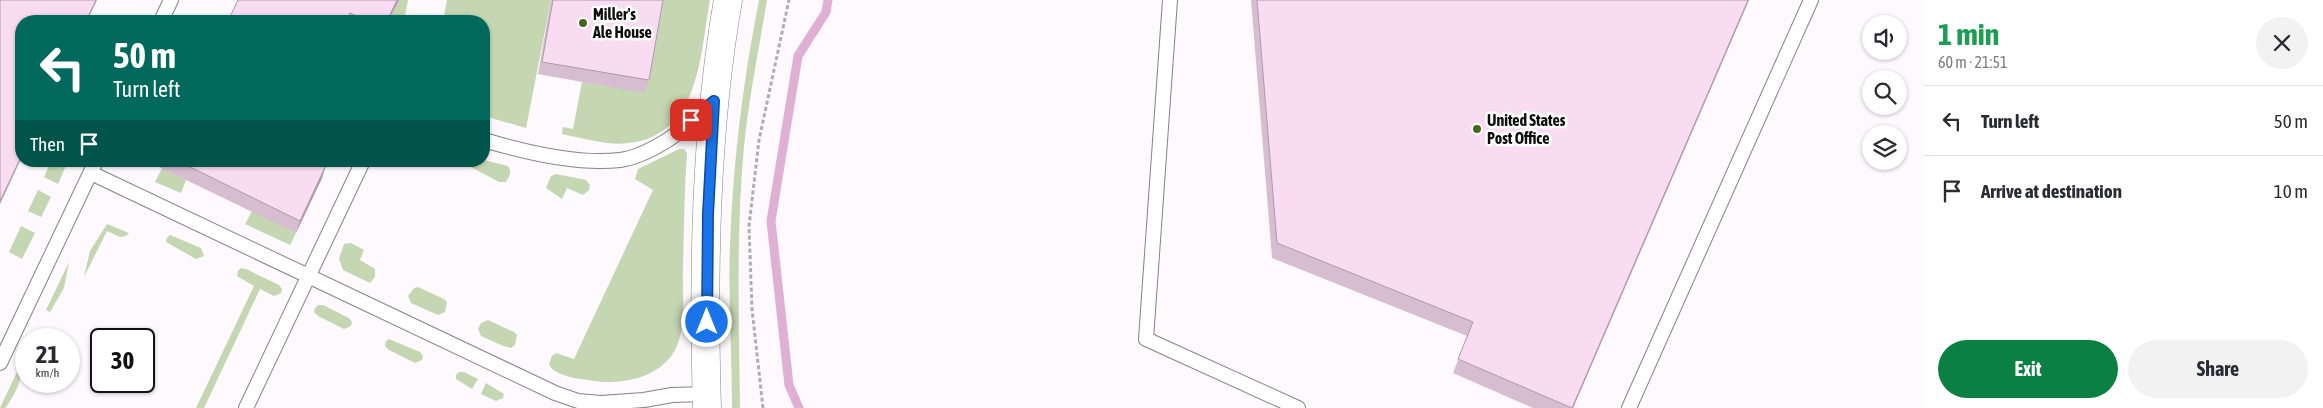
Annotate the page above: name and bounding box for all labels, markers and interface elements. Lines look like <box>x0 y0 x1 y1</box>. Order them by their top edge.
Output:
place label: Miller's Ale House <box>592 5 652 41</box>
map controls <box>1862 15 1907 170</box>
button: sound <box>1862 15 1907 60</box>
marker: Miller's Ale House <box>577 17 589 29</box>
text: 1 min <box>1938 17 1999 51</box>
button: close <box>2256 17 2308 69</box>
icon: left <box>30 35 95 100</box>
text: 50 m <box>113 35 176 75</box>
text: 60 m · 21:51 <box>1938 53 2008 71</box>
button: search <box>1862 70 1907 115</box>
text: Turn left <box>113 76 180 102</box>
pin <box>670 99 712 141</box>
icon: arrive <box>677 106 705 134</box>
icon: left <box>1938 107 1966 135</box>
text: Turn left <box>1981 110 2039 132</box>
text: 50 m <box>2274 110 2308 132</box>
place label: United States Post Office <box>1487 111 1566 147</box>
marker: United States Post Office <box>1471 123 1483 135</box>
button: layers <box>1862 125 1907 170</box>
icon: arrive <box>75 130 103 158</box>
text: Then <box>30 133 65 155</box>
icon: arrive <box>1938 177 1966 205</box>
text: Arrive at destination <box>1981 180 2122 202</box>
text: 10 m <box>2274 180 2308 202</box>
position arrow <box>680 295 732 347</box>
speed limit sign: 30 <box>90 328 155 393</box>
text: 21 <box>36 340 59 368</box>
button: Exit <box>1938 340 2118 398</box>
button: Share <box>2128 340 2308 398</box>
text: km/h <box>36 366 59 380</box>

